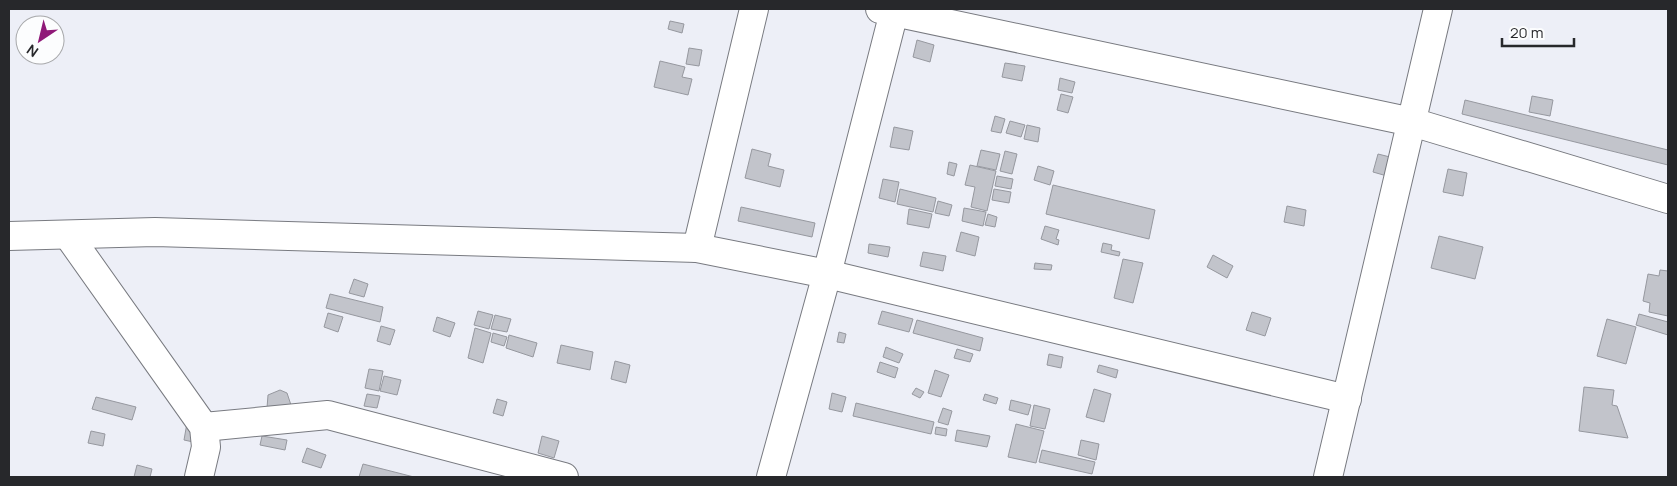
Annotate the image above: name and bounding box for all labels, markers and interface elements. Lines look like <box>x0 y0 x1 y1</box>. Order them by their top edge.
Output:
north arrow <box>15 15 65 65</box>
scale bar <box>1502 15 1574 47</box>
text: 20 m <box>1510 22 1543 43</box>
text: N <box>23 40 42 62</box>

